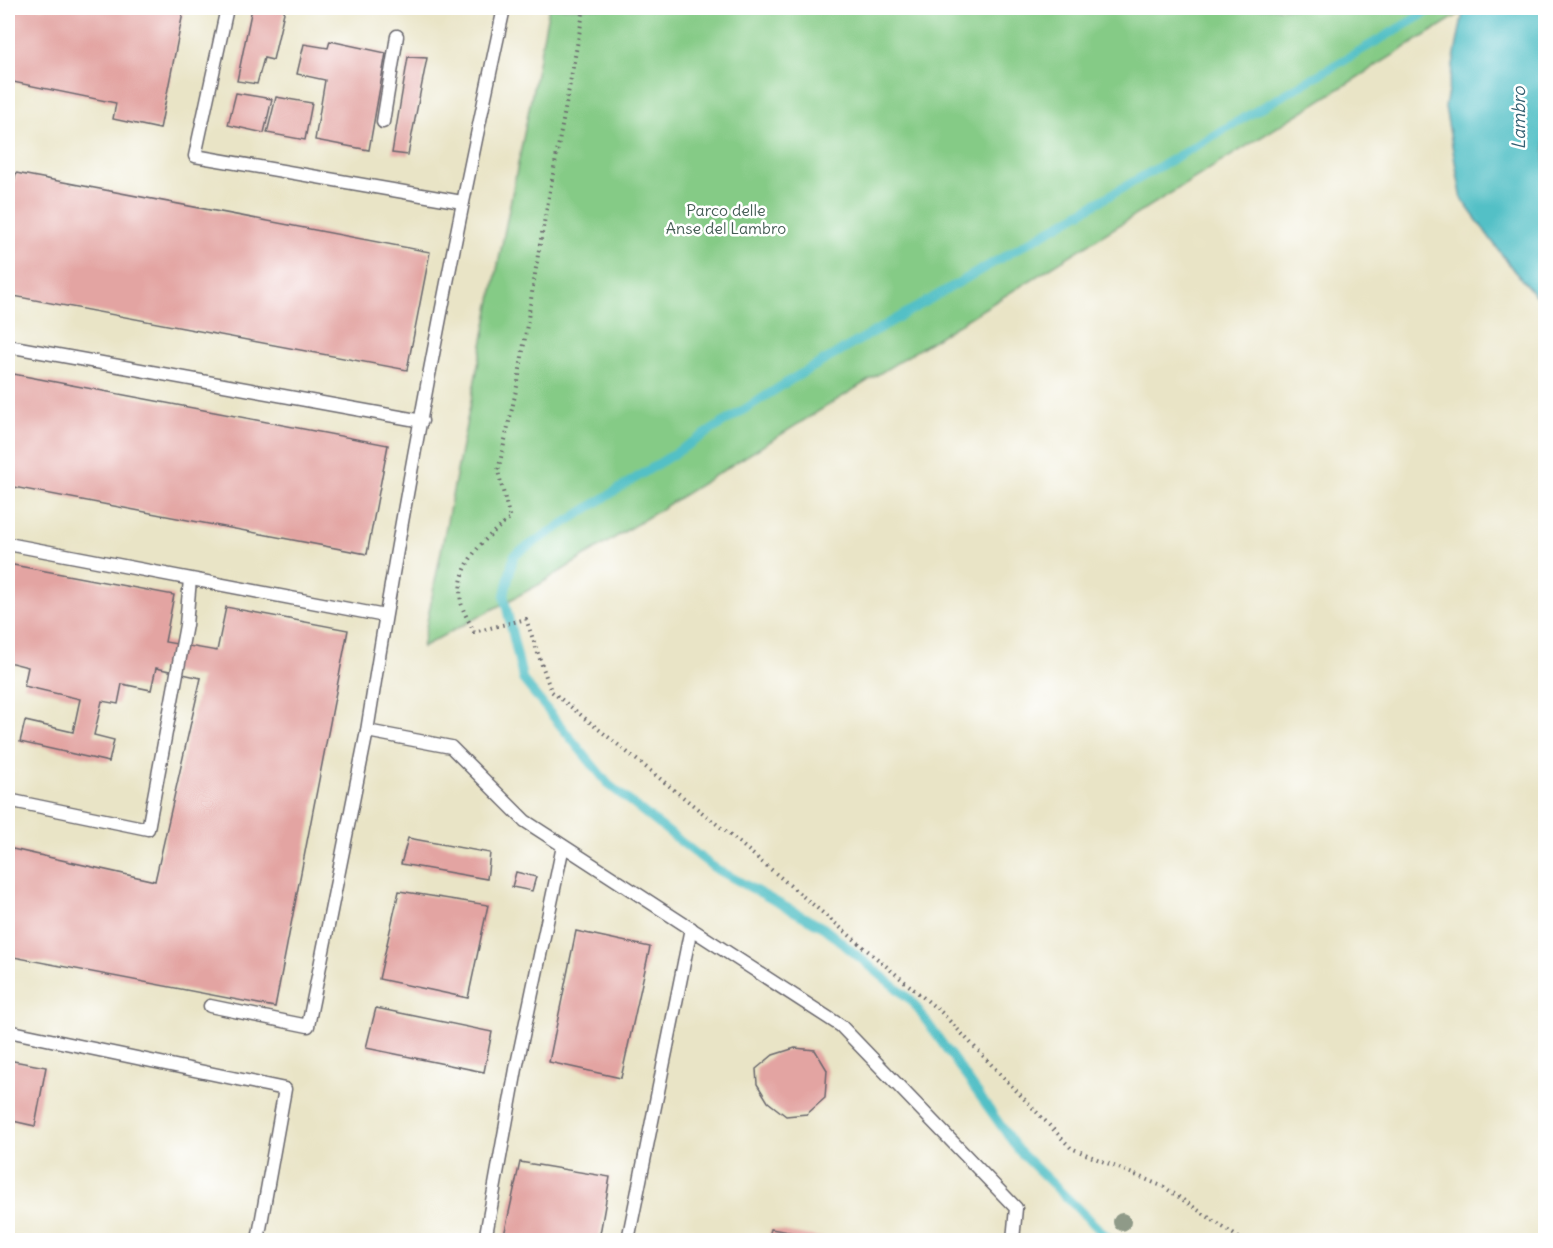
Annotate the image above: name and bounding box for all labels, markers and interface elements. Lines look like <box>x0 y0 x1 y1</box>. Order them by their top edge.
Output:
water label: Lambro <box>1507 86 1530 149</box>
park label: Parco delle Anse del Lambro <box>666 200 786 238</box>

